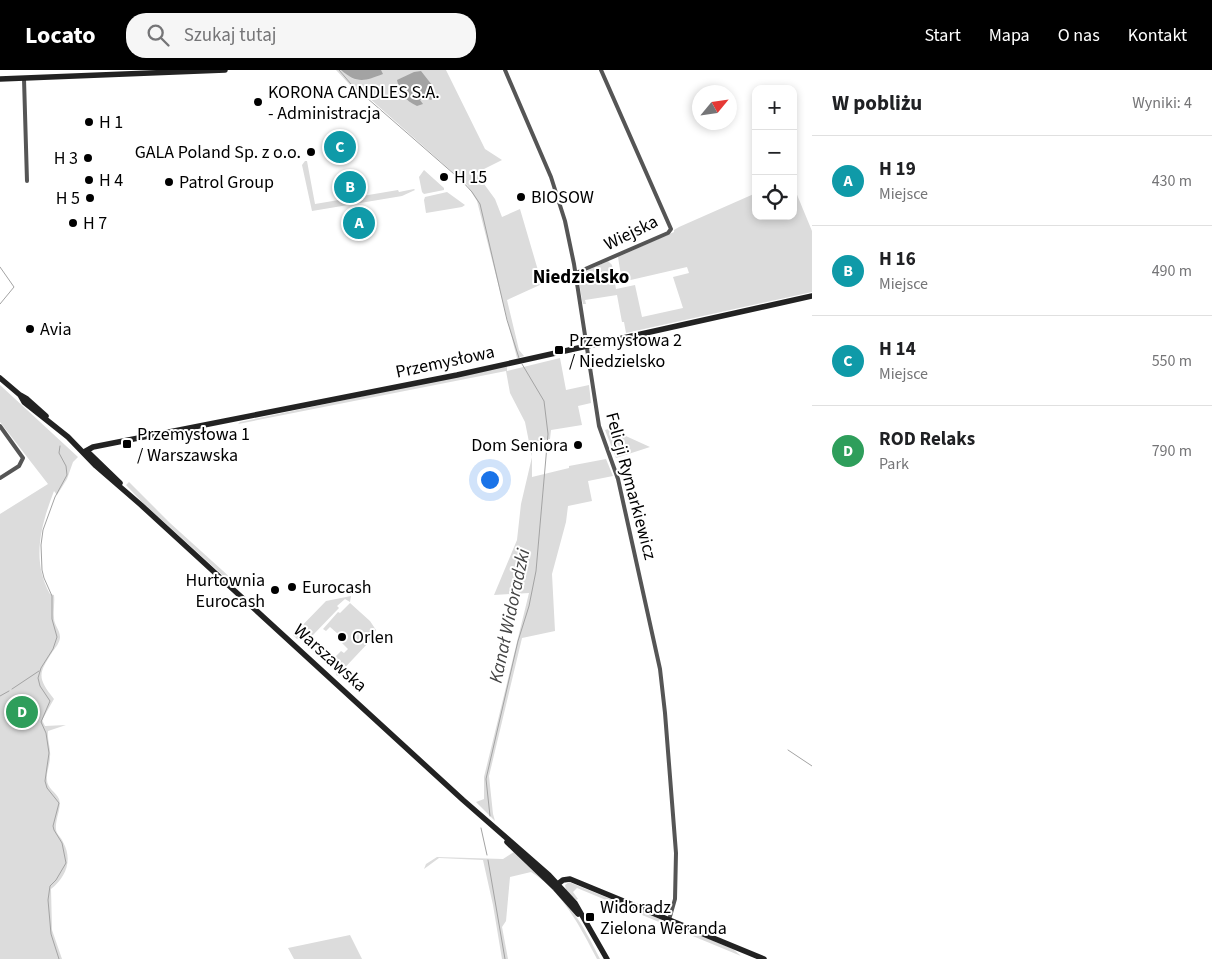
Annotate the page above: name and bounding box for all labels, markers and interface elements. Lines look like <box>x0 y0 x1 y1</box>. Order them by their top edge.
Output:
search box <box>126 13 476 58</box>
text: Locato <box>25 18 96 53</box>
icon: search <box>144 21 172 49</box>
text: Szukaj tutaj <box>184 22 276 49</box>
text: Start <box>924 23 961 48</box>
text: Mapa <box>989 23 1030 48</box>
text: O nas <box>1058 23 1100 48</box>
text: Kontakt <box>1128 23 1187 48</box>
place label: KORONA CANDLES S.A. - Administracja <box>268 80 440 126</box>
north arrow <box>692 85 737 130</box>
map controls <box>752 85 797 220</box>
button: + <box>752 85 797 130</box>
text: W pobliżu <box>832 88 922 118</box>
text: Wyniki: 4 <box>1132 92 1192 114</box>
marker: KORONA CANDLES S.A. - Administracja <box>252 96 264 108</box>
place label: H 1 <box>99 110 123 135</box>
marker: H 1 <box>83 116 95 128</box>
pin: C <box>324 128 356 166</box>
button: − <box>752 130 797 175</box>
place label: GALA Poland Sp. z o.o. <box>135 140 301 165</box>
place label: H 3 <box>54 146 78 171</box>
marker: GALA Poland Sp. z o.o. <box>305 146 317 158</box>
marker: H 3 <box>82 152 94 164</box>
text: H 19 <box>879 156 916 183</box>
place label: H 15 <box>454 165 487 190</box>
place label: H 4 <box>99 168 123 193</box>
pin: B <box>334 168 366 206</box>
place label: Patrol Group <box>179 170 274 195</box>
text: A <box>843 170 853 192</box>
text: 430 m <box>1152 170 1192 192</box>
marker: H 15 <box>438 171 450 183</box>
marker: H 4 <box>83 174 95 186</box>
button: locate <box>752 175 797 220</box>
marker: Patrol Group <box>163 176 175 188</box>
text: Miejsce <box>879 183 928 205</box>
place label: BIOSOW <box>531 185 594 210</box>
place label: H 5 <box>56 186 80 211</box>
marker: BIOSOW <box>515 191 527 203</box>
marker: H 5 <box>84 192 96 204</box>
pin: A <box>343 204 375 242</box>
street label: Wiejska <box>600 209 662 257</box>
place label: H 7 <box>83 211 107 236</box>
marker: H 7 <box>67 217 79 229</box>
text: H 16 <box>879 246 916 273</box>
text: B <box>843 260 853 282</box>
text: 490 m <box>1152 260 1192 282</box>
district label: Niedzielsko <box>533 264 629 291</box>
text: Miejsce <box>879 273 928 295</box>
place label: Avia <box>40 317 72 342</box>
marker: Avia <box>24 323 36 335</box>
place label: Przemysłowa 2 / Niedzielsko <box>569 328 682 374</box>
text: H 14 <box>879 336 916 363</box>
street label: Przemysłowa <box>393 339 497 385</box>
marker: Przemysłowa 2 / Niedzielsko <box>553 344 565 356</box>
text: C <box>843 350 853 372</box>
text: 550 m <box>1152 350 1192 372</box>
text: Miejsce <box>879 363 928 385</box>
street label: Felicji Rymarkiewicz <box>599 409 663 563</box>
place label: Przemysłowa 1 / Warszawska <box>137 422 250 468</box>
text: ROD Relaks <box>879 426 975 453</box>
place label: Dom Seniora <box>471 433 568 458</box>
marker: Przemysłowa 1 / Warszawska <box>121 438 133 450</box>
marker: Dom Seniora <box>572 439 584 451</box>
text: D <box>843 440 853 462</box>
text: 790 m <box>1152 440 1192 462</box>
text: Park <box>879 453 909 475</box>
your location <box>477 467 503 493</box>
water label: Kanał Widoradzki <box>483 546 538 686</box>
place label: Hurtownia Eurocash <box>185 568 265 614</box>
place label: Eurocash <box>302 575 372 600</box>
marker: Eurocash <box>286 581 298 593</box>
marker: Hurtownia Eurocash <box>269 584 281 596</box>
street label: Warszawska <box>288 618 372 698</box>
place label: Orlen <box>352 625 394 650</box>
marker: Orlen <box>336 631 348 643</box>
pin: D <box>6 693 38 731</box>
place label: Widoradz Zielona Weranda <box>600 895 727 941</box>
marker: Widoradz Zielona Weranda <box>584 911 596 923</box>

